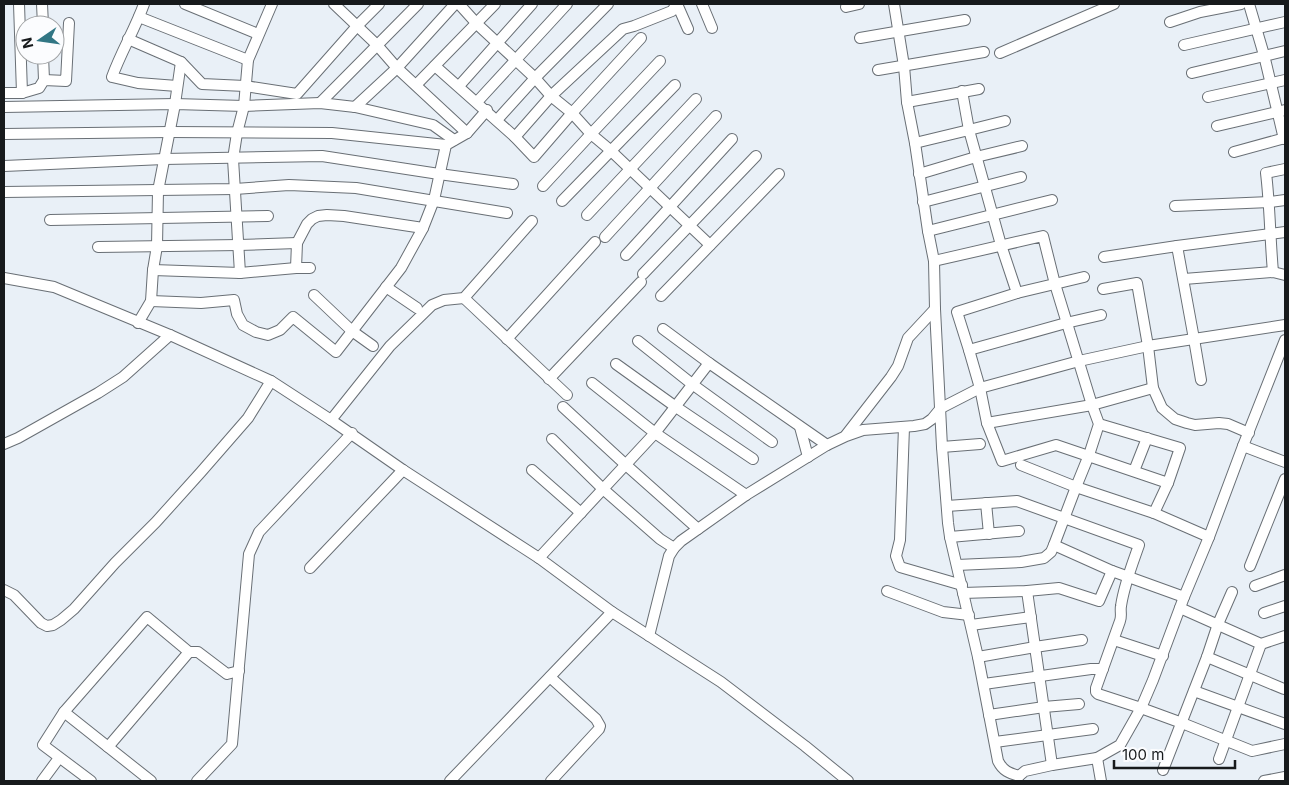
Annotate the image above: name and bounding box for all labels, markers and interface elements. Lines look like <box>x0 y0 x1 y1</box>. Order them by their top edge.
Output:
north arrow <box>15 15 65 65</box>
text: N <box>17 36 36 50</box>
scale bar <box>1114 738 1235 770</box>
text: 100 m <box>1122 745 1164 764</box>

